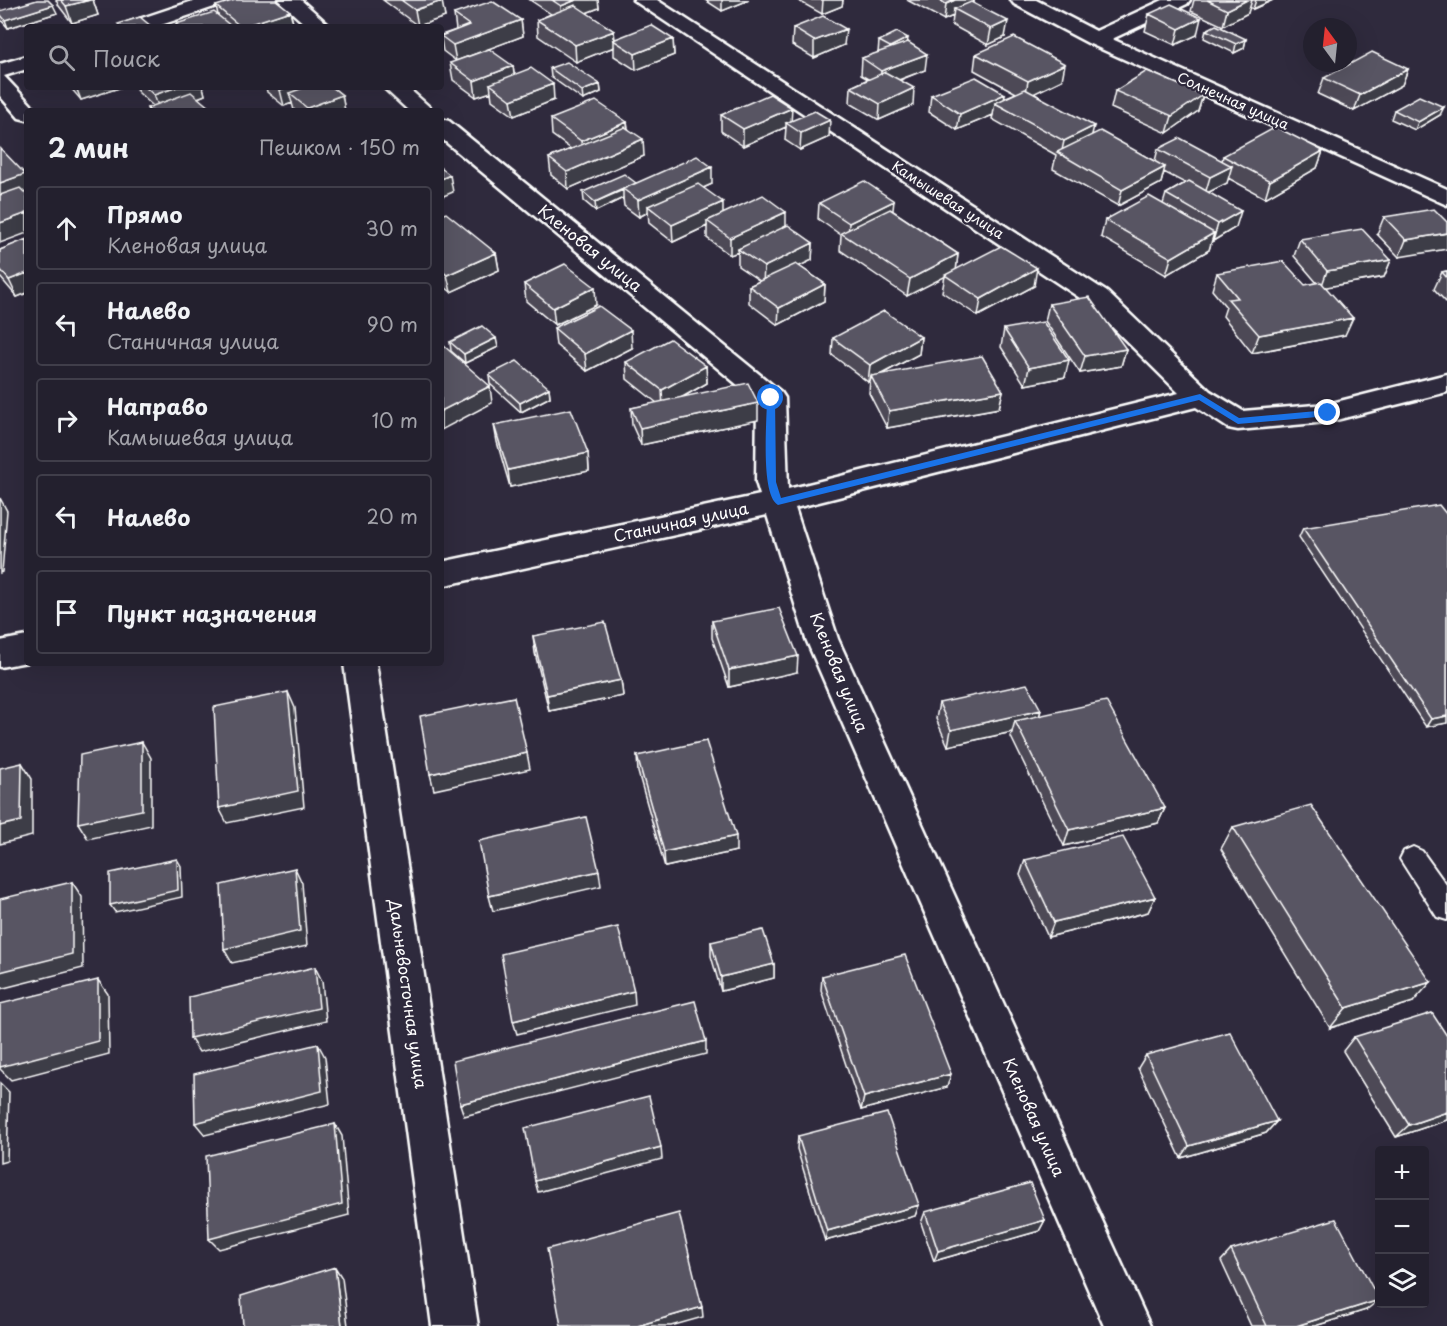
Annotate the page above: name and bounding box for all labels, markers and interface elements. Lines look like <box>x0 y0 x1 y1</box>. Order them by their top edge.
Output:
north arrow <box>1303 18 1357 72</box>
search box <box>24 24 444 90</box>
icon: search <box>45 41 78 74</box>
text: Поиск <box>93 41 160 74</box>
street label: Солнечная улица <box>1174 66 1293 135</box>
text: 2 мин <box>48 128 129 167</box>
text: Пешком · 150 m <box>259 132 420 162</box>
street label: Камышевая улица <box>888 155 1009 244</box>
text: Прямо <box>107 197 182 230</box>
street label: Кленовая улица <box>533 198 648 297</box>
icon: ahead <box>50 212 83 245</box>
text: 30 m <box>365 213 418 243</box>
text: Кленовая улица <box>107 230 267 260</box>
text: Налево <box>107 293 190 326</box>
icon: left <box>50 308 83 341</box>
text: 90 m <box>367 309 418 339</box>
text: Станичная улица <box>107 326 279 356</box>
route start <box>757 384 783 410</box>
text: Направо <box>107 389 208 422</box>
route end <box>1314 399 1340 425</box>
icon: right <box>50 404 83 437</box>
text: 10 m <box>371 405 418 435</box>
text: Камышевая улица <box>107 422 293 452</box>
street label: Станичная улица <box>611 495 750 547</box>
icon: left <box>50 500 83 533</box>
text: Налево <box>107 500 190 533</box>
text: 20 m <box>366 501 418 531</box>
icon: arrive <box>50 596 83 629</box>
text: Пункт назначения <box>107 596 317 629</box>
street label: Кленовая улица <box>805 608 875 735</box>
street label: Дальневосточная улица <box>384 897 434 1090</box>
street label: Кленовая улица <box>998 1053 1072 1180</box>
map controls <box>1375 1146 1429 1308</box>
button: + <box>1375 1146 1429 1200</box>
button: − <box>1375 1200 1429 1254</box>
button: layers <box>1375 1254 1429 1308</box>

